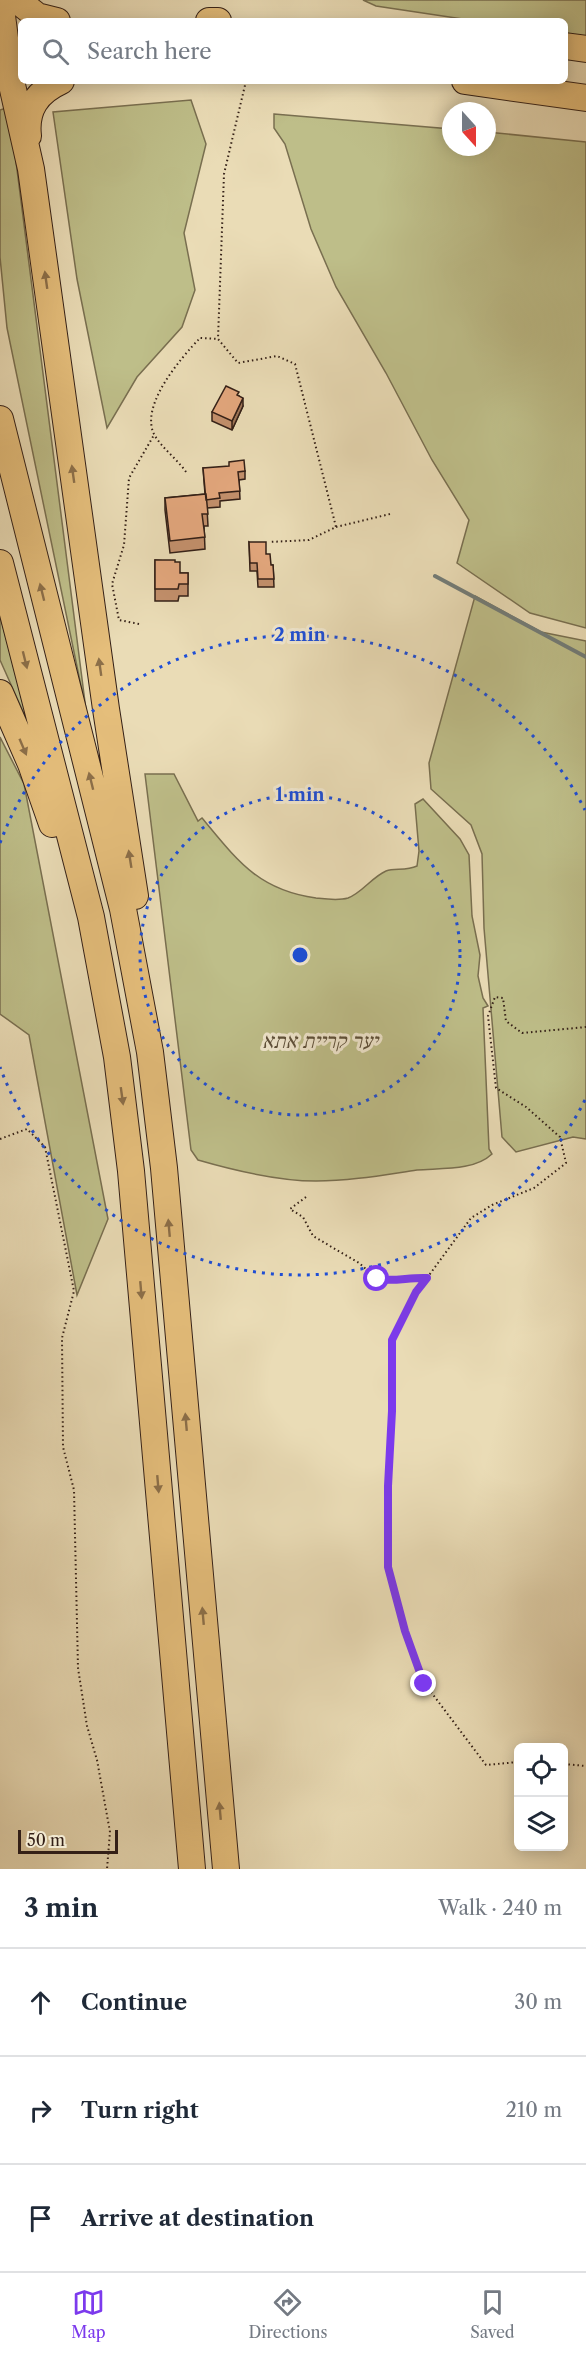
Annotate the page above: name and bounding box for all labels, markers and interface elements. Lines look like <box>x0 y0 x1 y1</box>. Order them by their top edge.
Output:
search box <box>18 18 568 84</box>
icon: search <box>39 35 72 68</box>
text: Search here <box>87 38 212 65</box>
north arrow <box>442 102 496 156</box>
one-way arrow <box>42 271 51 290</box>
one-way arrow <box>69 464 78 483</box>
one-way arrow <box>37 583 47 601</box>
text: 2 min <box>274 624 327 646</box>
one-way arrow <box>21 651 31 669</box>
one-way arrow <box>95 657 105 676</box>
one-way arrow <box>18 738 28 756</box>
one-way arrow <box>86 772 95 790</box>
text: 1 min <box>275 784 325 806</box>
one-way arrow <box>125 850 134 869</box>
centre of rings <box>290 945 310 965</box>
park label: יער קריית אתא <box>262 1028 380 1053</box>
one-way arrow <box>118 1087 127 1106</box>
one-way arrow <box>164 1218 174 1237</box>
route start <box>363 1265 389 1291</box>
one-way arrow <box>136 1281 146 1300</box>
one-way arrow <box>181 1413 191 1432</box>
one-way arrow <box>153 1475 163 1494</box>
one-way arrow <box>198 1607 208 1626</box>
route end <box>410 1670 436 1696</box>
map controls <box>514 1743 568 1851</box>
button: locate <box>514 1743 568 1797</box>
button: layers <box>514 1797 568 1851</box>
one-way arrow <box>216 1801 225 1820</box>
scale bar <box>18 1827 118 1854</box>
text: 50 m <box>27 1830 65 1850</box>
text: 3 min <box>24 1892 98 1924</box>
text: Walk · 240 m <box>438 1896 562 1920</box>
icon: ahead <box>24 1986 57 2019</box>
text: Continue <box>81 1989 187 2016</box>
text: 30 m <box>514 1990 562 2014</box>
icon: right <box>24 2094 57 2127</box>
text: Turn right <box>81 2097 199 2124</box>
text: 210 m <box>505 2098 562 2122</box>
icon: arrive <box>24 2202 57 2235</box>
text: Arrive at destination <box>81 2205 314 2232</box>
tab: Map <box>71 2286 106 2342</box>
tab: Directions <box>248 2286 327 2342</box>
tab: Saved <box>470 2286 515 2342</box>

